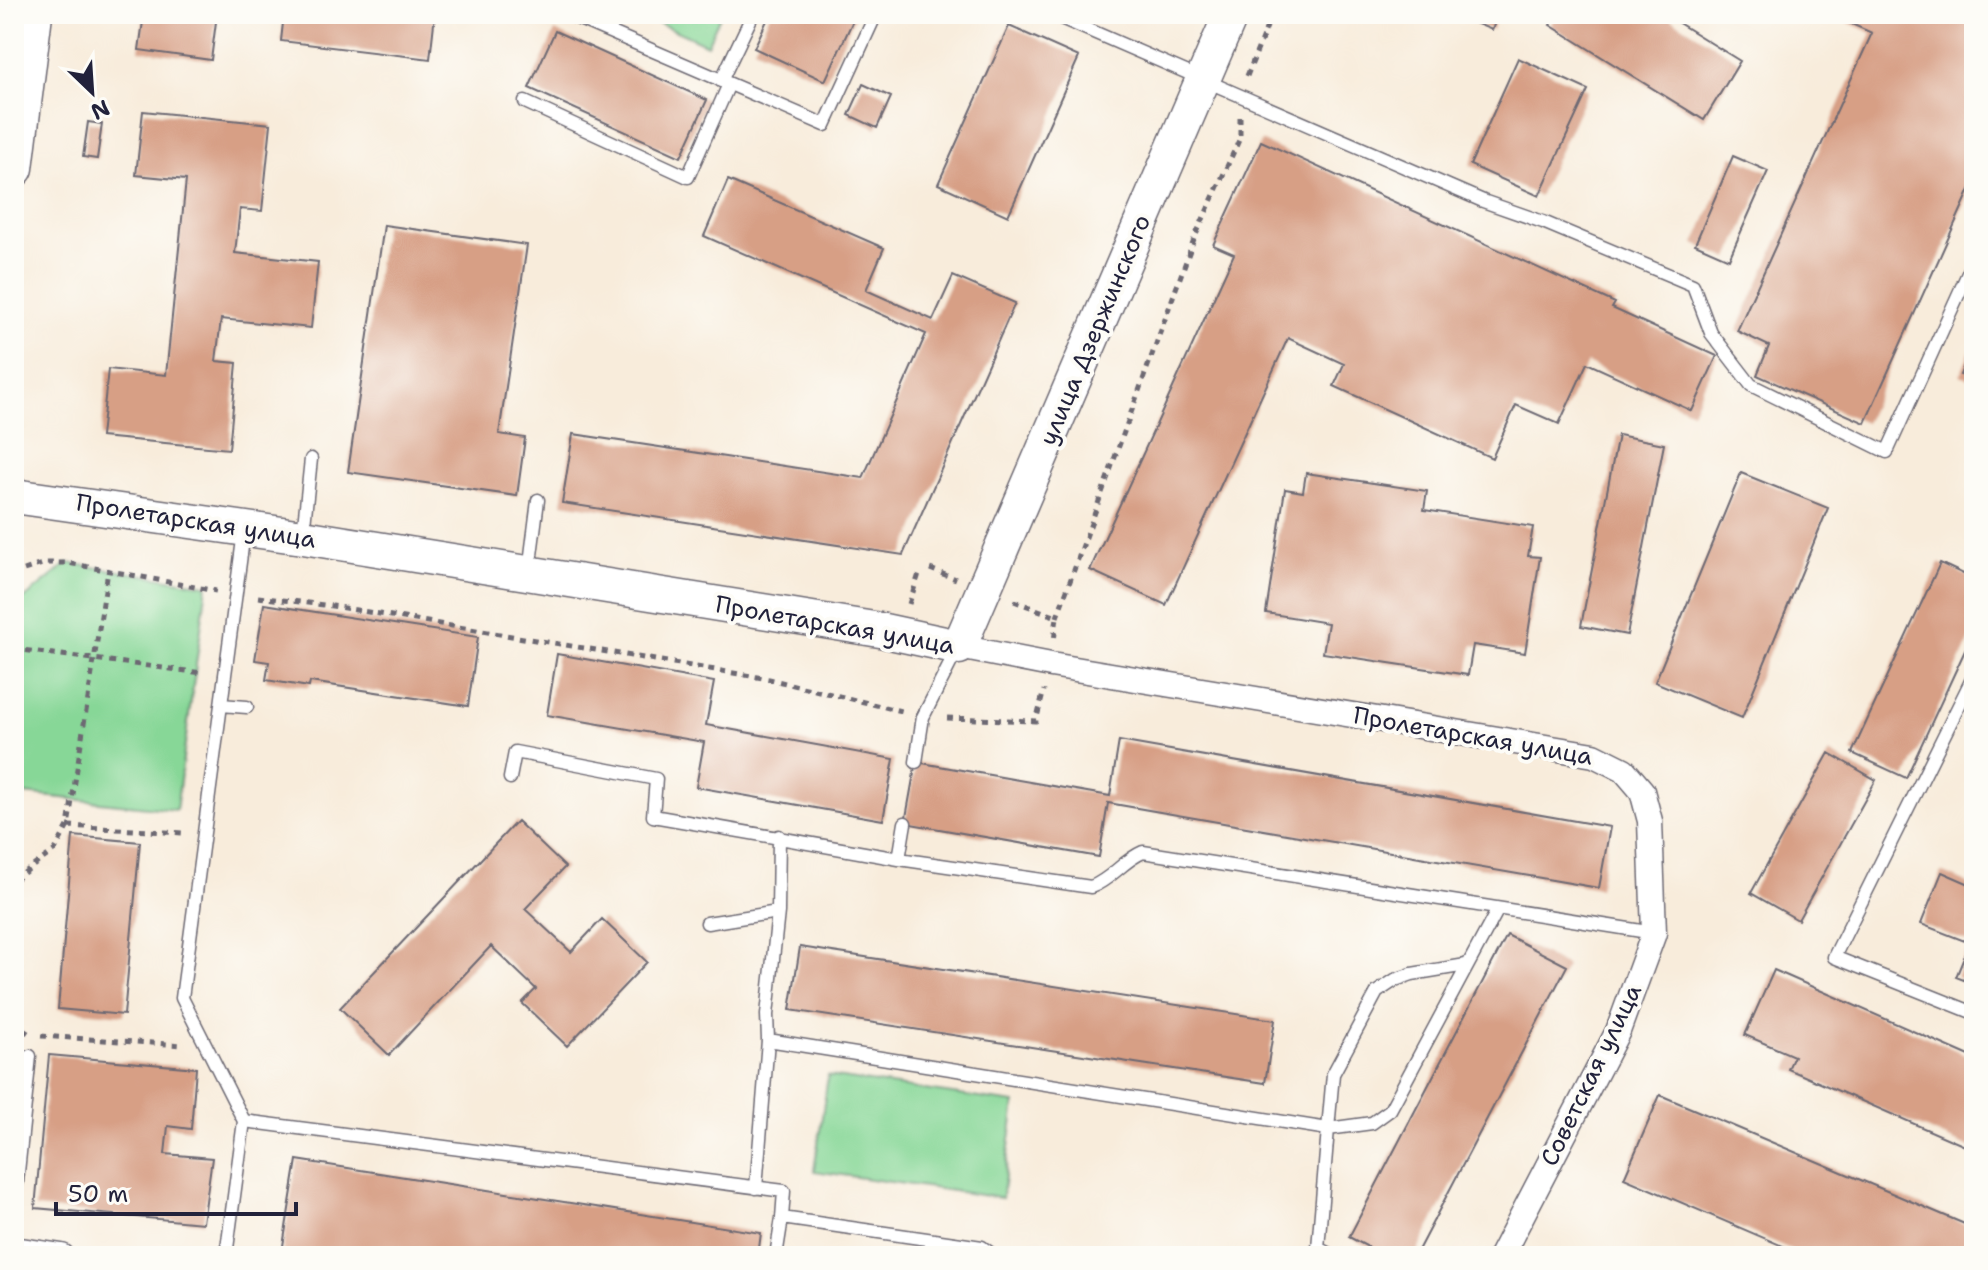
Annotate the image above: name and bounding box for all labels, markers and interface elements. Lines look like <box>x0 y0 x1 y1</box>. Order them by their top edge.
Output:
north arrow <box>52 52 132 132</box>
text: N <box>86 93 114 126</box>
street label: улица Дзержинского <box>1032 210 1158 450</box>
street label: Пролетарская улица <box>74 486 318 556</box>
street label: Пролетарская улица <box>713 588 957 662</box>
street label: Пролетарская улица <box>1351 699 1595 773</box>
street label: Советская улица <box>1533 979 1649 1171</box>
scale bar <box>56 1166 296 1216</box>
text: 50 m <box>68 1178 128 1210</box>

